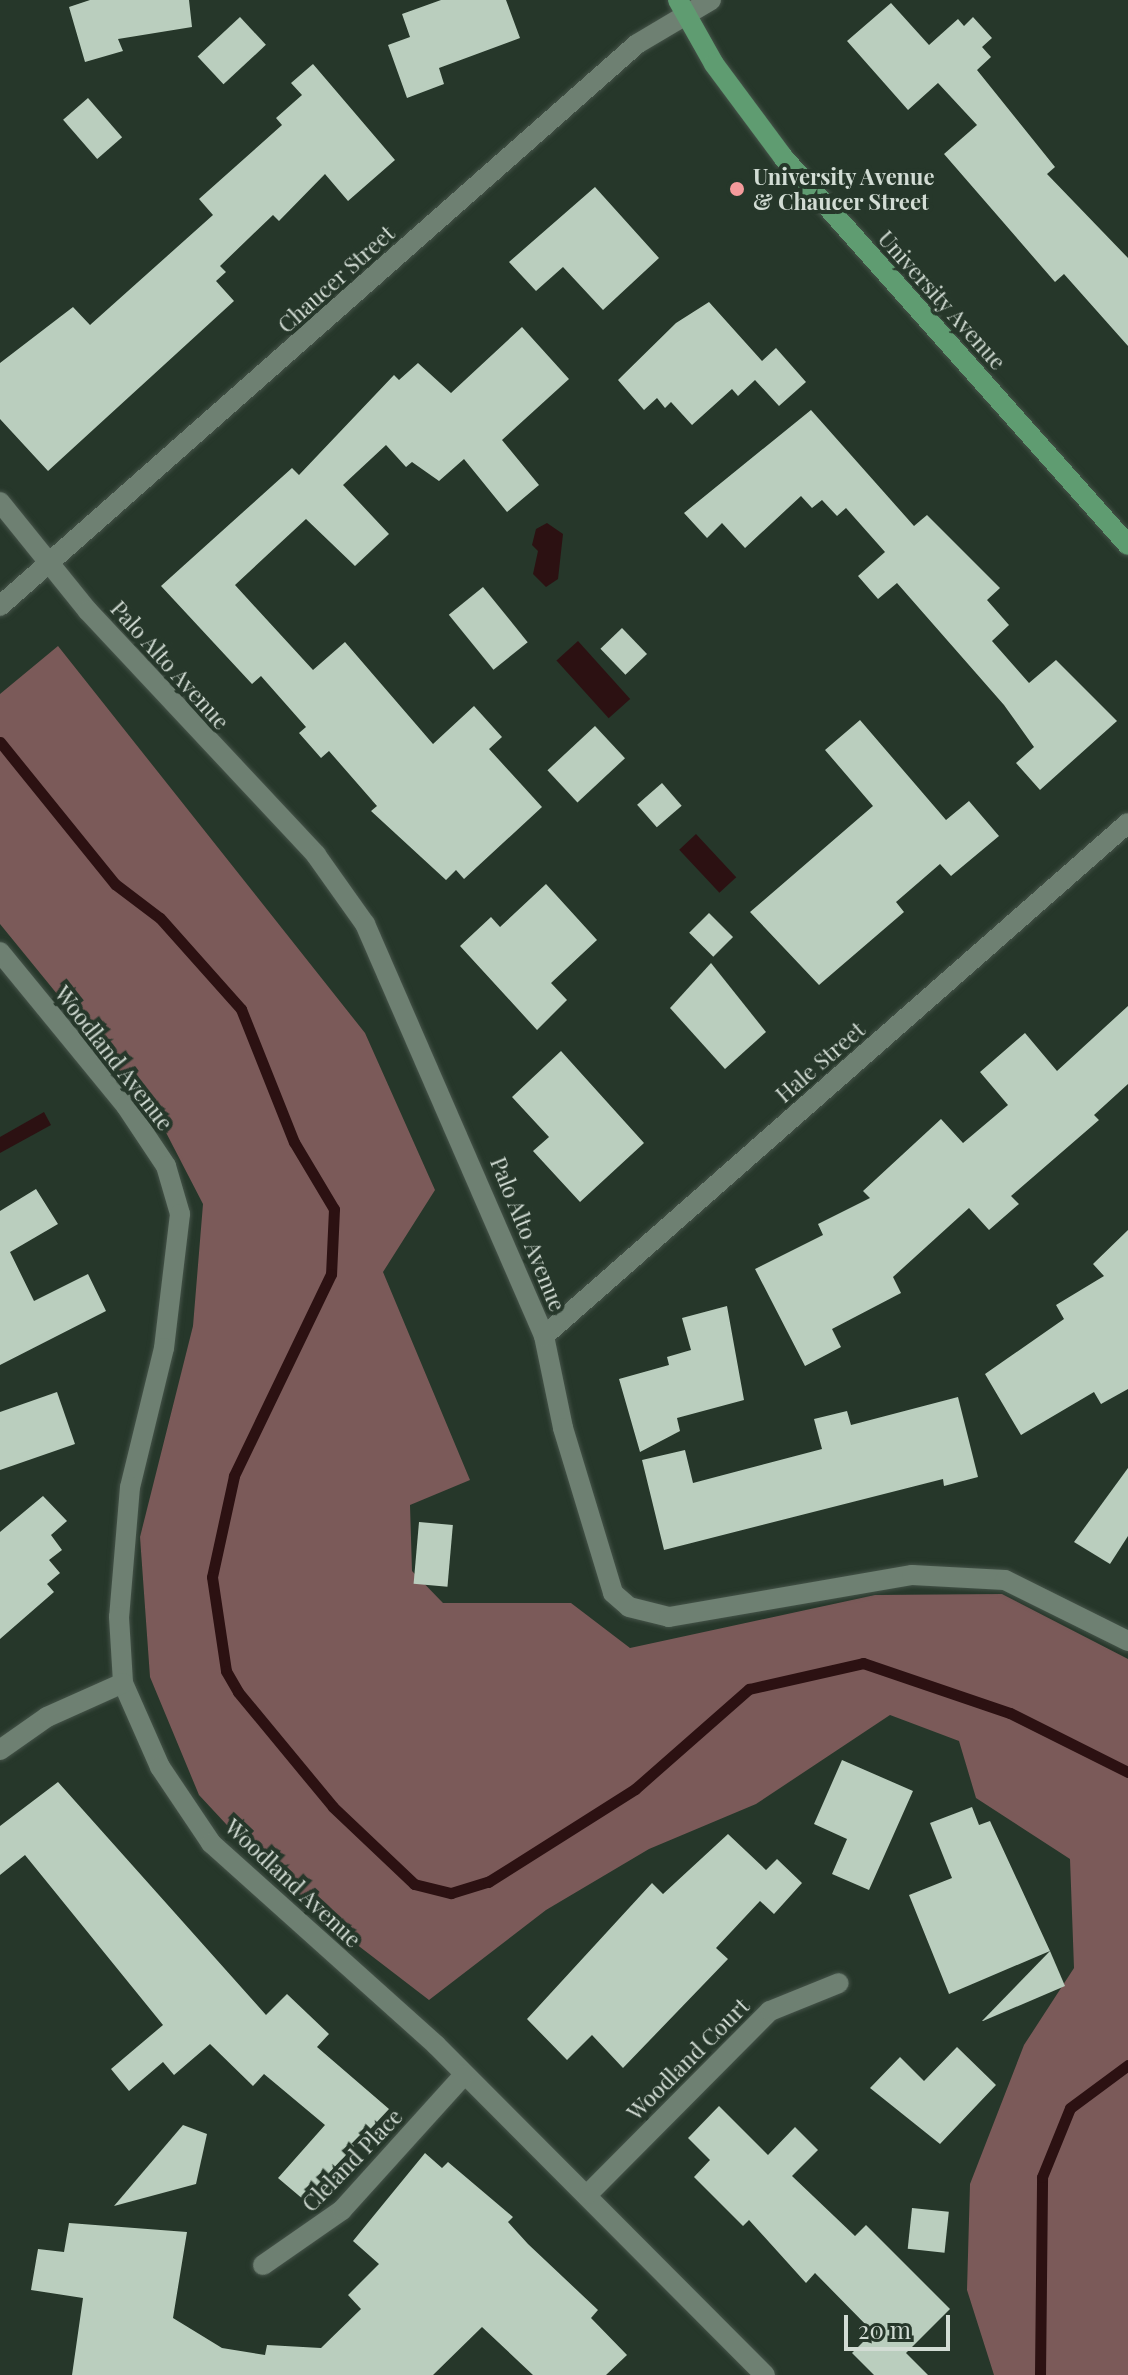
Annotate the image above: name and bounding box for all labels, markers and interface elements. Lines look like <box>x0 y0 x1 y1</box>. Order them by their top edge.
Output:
place label: University Avenue & Chaucer Street <box>753 163 936 214</box>
marker: University Avenue & Chaucer Street <box>728 180 746 198</box>
street label: Chaucer Street <box>272 220 400 338</box>
street label: University Avenue <box>872 225 1012 375</box>
street label: Palo Alto Avenue <box>105 595 235 735</box>
street label: Woodland Avenue <box>49 980 179 1136</box>
street label: Hale Street <box>770 1016 870 1108</box>
street label: Palo Alto Avenue <box>485 1152 571 1316</box>
street label: Woodland Avenue <box>219 1813 367 1953</box>
street label: Woodland Court <box>622 1993 754 2125</box>
street label: Cleland Place <box>296 2103 408 2217</box>
scale bar <box>848 2299 954 2349</box>
text: 20 m <box>858 2313 911 2345</box>

